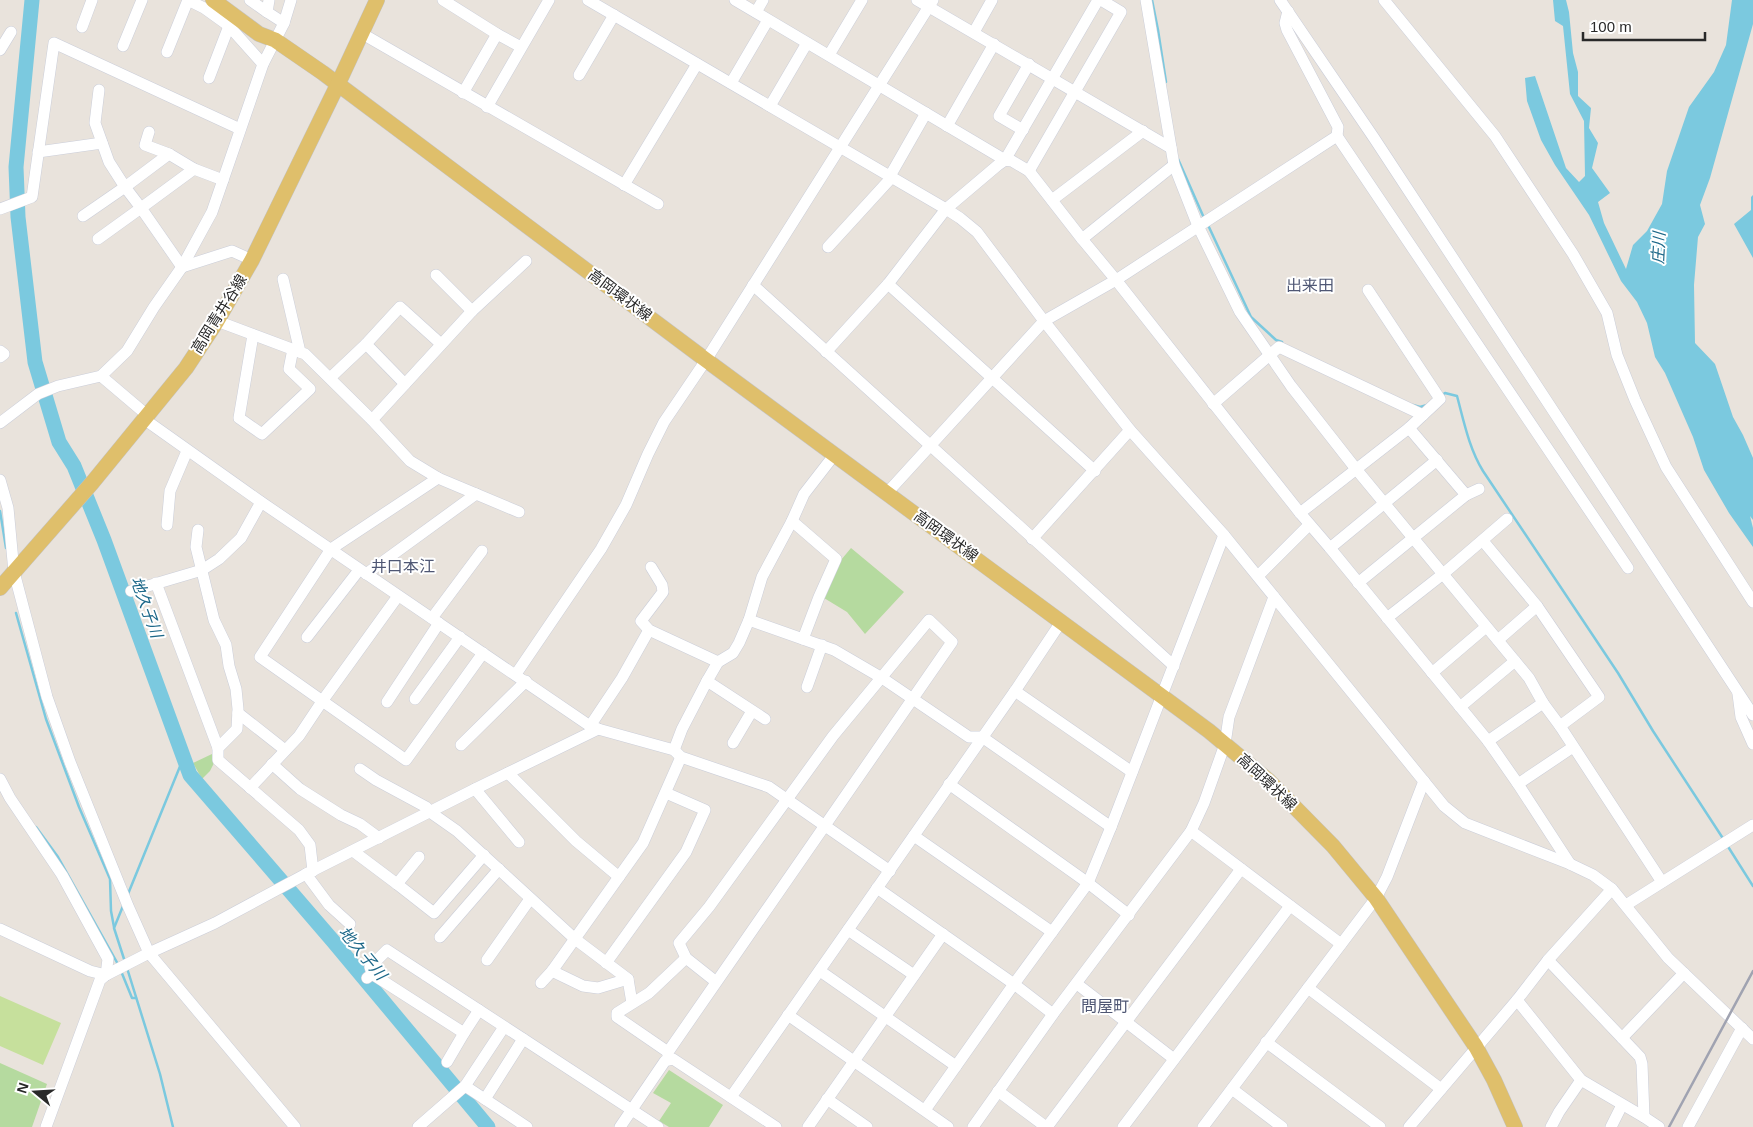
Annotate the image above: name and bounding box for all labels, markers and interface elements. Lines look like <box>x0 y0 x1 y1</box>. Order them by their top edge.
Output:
scale bar <box>1583 10 1706 42</box>
text: 100 m <box>1590 18 1632 35</box>
water label: 庄川 <box>1649 230 1668 264</box>
street label: 高岡環状線 <box>585 265 655 324</box>
street label: 高岡青井谷線 <box>188 271 250 356</box>
district label: 出来田 <box>1286 277 1334 294</box>
street label: 高岡環状線 <box>911 507 982 565</box>
district label: 井口本江 <box>371 558 435 575</box>
water label: 地久子川 <box>128 574 166 642</box>
street label: 高岡環状線 <box>1234 750 1301 813</box>
water label: 地久子川 <box>336 923 391 985</box>
district label: 問屋町 <box>1081 998 1129 1015</box>
north arrow <box>10 1067 60 1117</box>
text: N <box>13 1081 32 1095</box>

